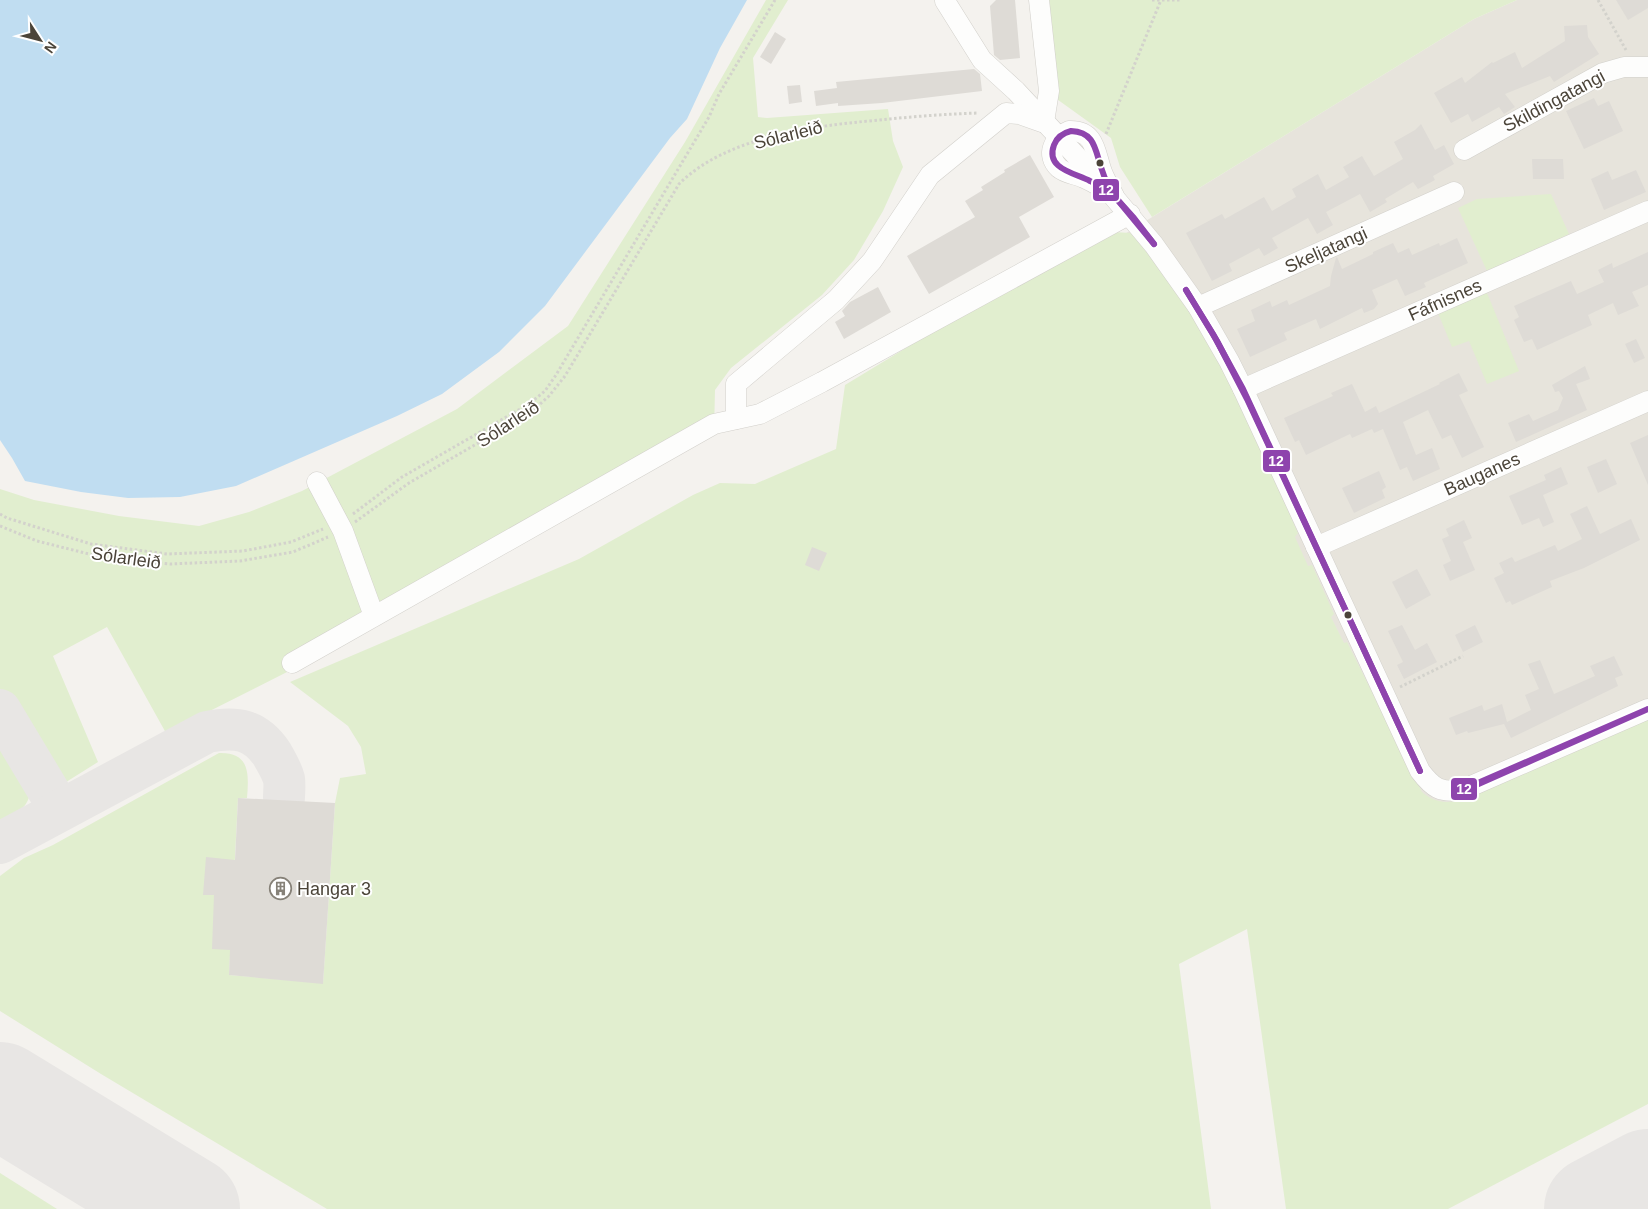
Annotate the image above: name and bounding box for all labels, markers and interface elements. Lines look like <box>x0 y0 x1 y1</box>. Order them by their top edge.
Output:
north arrow <box>15 15 65 65</box>
text: N <box>41 39 60 56</box>
street label: Skildingatangi <box>1500 66 1608 136</box>
street label: Sólarleið <box>752 117 824 153</box>
unlabelled marker <box>1095 158 1105 168</box>
line badge: 12 <box>1092 178 1120 202</box>
text: 12 <box>1098 182 1114 198</box>
street label: Skeljatangi <box>1282 223 1370 277</box>
street label: Fáfnisnes <box>1405 275 1485 325</box>
street label: Sólarleið <box>473 397 543 451</box>
street label: Bauganes <box>1441 448 1523 500</box>
line badge: 12 <box>1262 449 1291 473</box>
text: 12 <box>1268 453 1284 469</box>
street label: Sólarleið <box>90 543 162 573</box>
unlabelled marker <box>1343 610 1353 620</box>
line badge: 12 <box>1450 777 1478 801</box>
text: 12 <box>1456 781 1472 797</box>
building icon: Hangar 3 <box>269 877 293 901</box>
place label: Hangar 3 <box>297 879 371 899</box>

